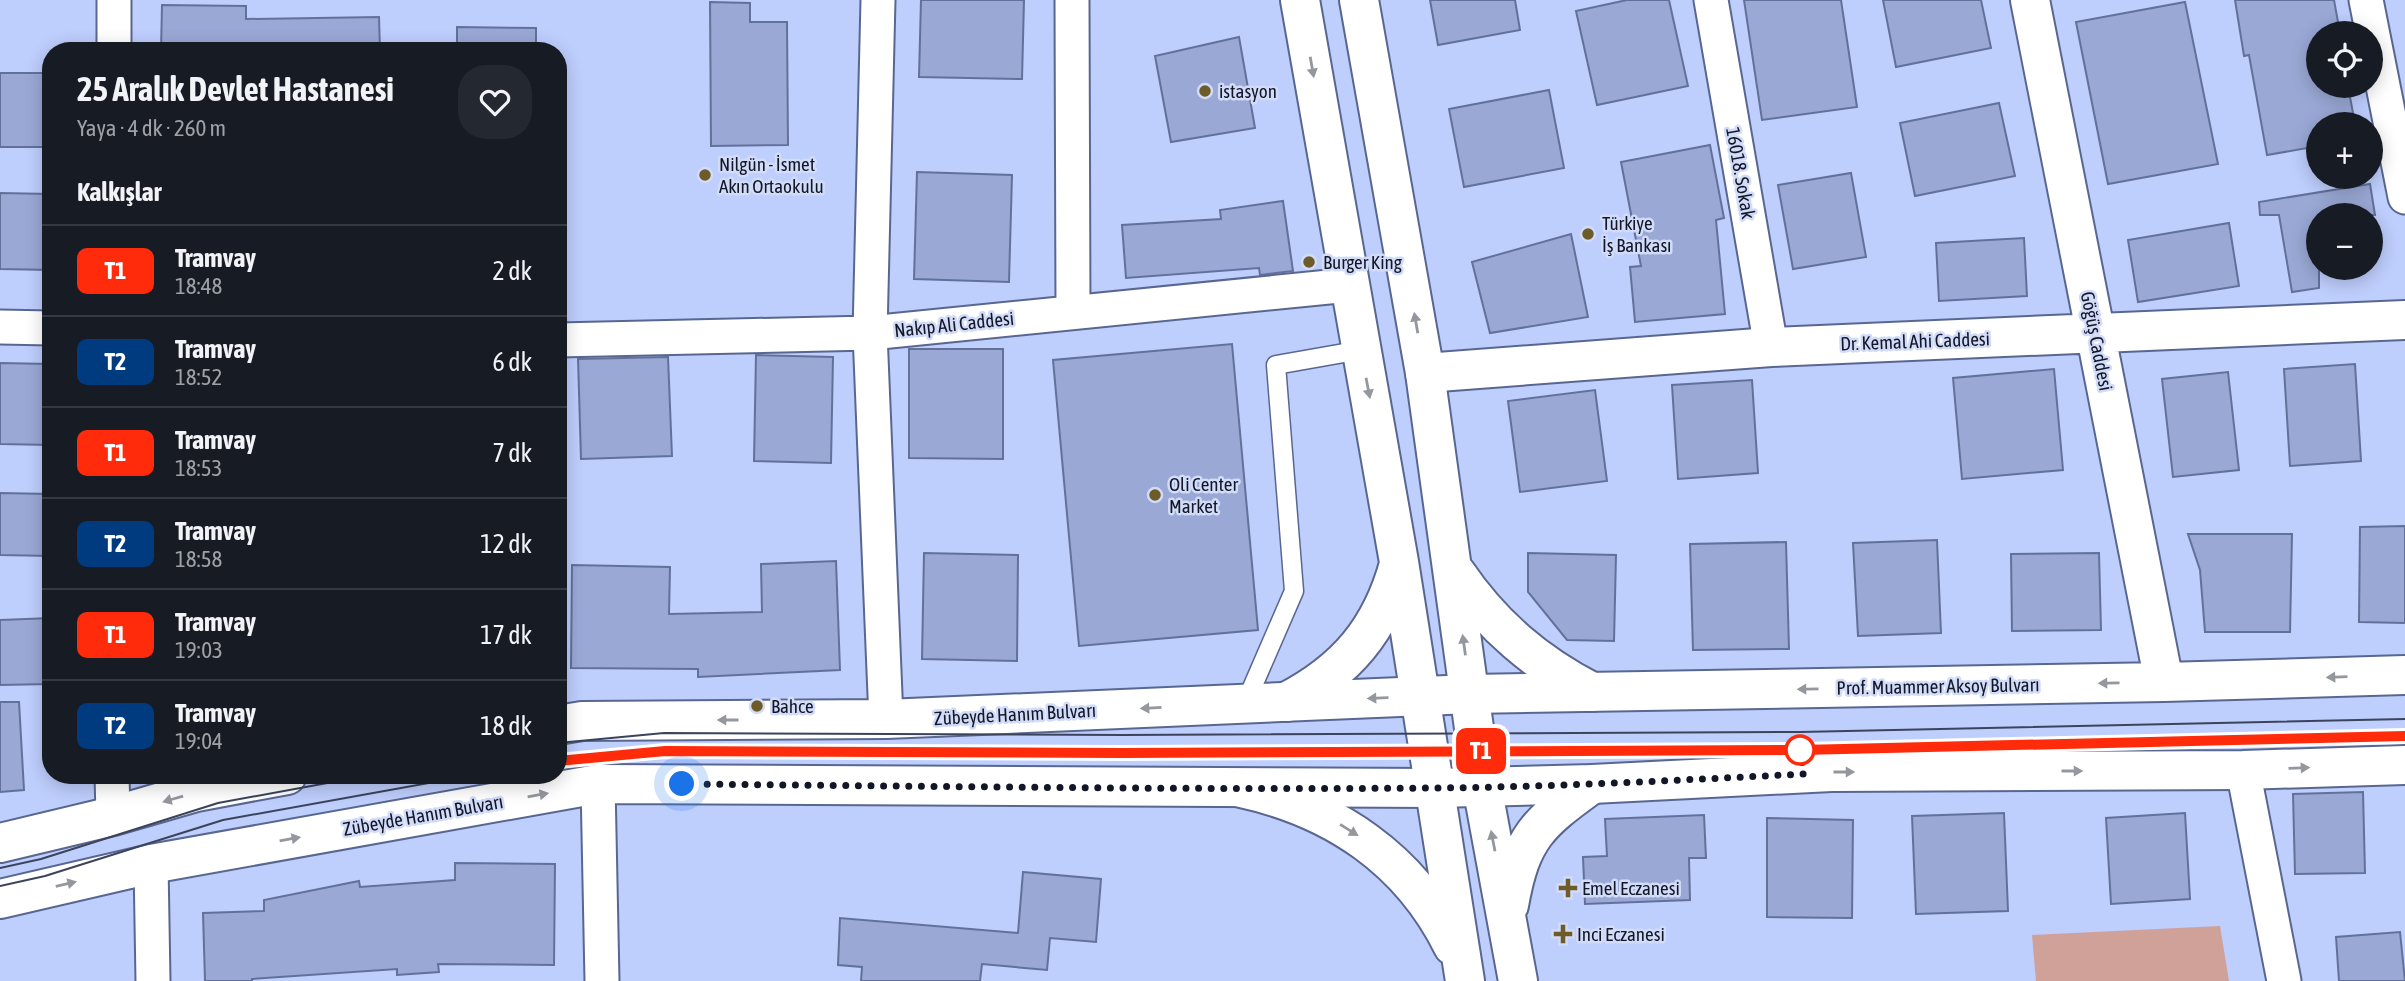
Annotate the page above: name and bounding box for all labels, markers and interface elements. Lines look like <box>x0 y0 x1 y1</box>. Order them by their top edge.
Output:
map controls <box>2306 21 2383 280</box>
button: locate <box>2306 21 2383 98</box>
one-way arrow <box>1307 56 1318 78</box>
button: heart <box>458 65 532 139</box>
text: 25 Aralık Devlet Hastanesi <box>77 70 394 108</box>
place label: istasyon <box>1219 80 1277 102</box>
marker: istasyon <box>1197 83 1213 99</box>
button: + <box>2306 112 2383 189</box>
text: Yaya · 4 dk · 260 m <box>77 115 226 141</box>
street label: 16018. Sokak <box>1722 125 1760 221</box>
place label: Nilgün - İsmet Akın Ortaokulu <box>719 153 824 197</box>
marker: Nilgün - İsmet Akın Ortaokulu <box>697 167 713 183</box>
text: Kalkışlar <box>77 177 161 207</box>
button: − <box>2306 203 2383 280</box>
place label: Türkiye İş Bankası <box>1602 212 1671 256</box>
marker: Türkiye İş Bankası <box>1580 226 1596 242</box>
text: Tramvay <box>175 243 256 273</box>
place label: Burger King <box>1323 251 1403 273</box>
marker: Burger King <box>1301 254 1317 270</box>
text: 2 dk <box>492 256 532 286</box>
text: T1 <box>105 257 126 284</box>
text: 18:48 <box>175 273 222 299</box>
street label: Göğüş Caddesi <box>2077 289 2117 393</box>
street label: Nakıp Ali Caddesi <box>893 307 1015 341</box>
one-way arrow <box>1410 312 1421 334</box>
street label: Dr. Kemal Ahi Caddesi <box>1840 327 1990 355</box>
text: Tramvay <box>175 334 256 364</box>
text: 6 dk <box>492 347 532 377</box>
text: T2 <box>105 348 126 375</box>
text: 18:52 <box>175 364 222 390</box>
one-way arrow <box>1363 377 1374 399</box>
text: Tramvay <box>175 425 256 455</box>
text: 7 dk <box>492 438 532 468</box>
text: T1 <box>105 439 126 466</box>
text: 18:53 <box>175 455 222 481</box>
place label: Oli Center Market <box>1169 473 1238 517</box>
marker: Oli Center Market <box>1147 487 1163 503</box>
text: Tramvay <box>175 516 256 546</box>
text: 12 dk <box>480 529 532 559</box>
text: T2 <box>105 530 126 557</box>
text: 18:58 <box>175 546 222 572</box>
text: Tramvay <box>175 607 256 637</box>
text: 17 dk <box>480 620 532 650</box>
text: T1 <box>105 621 126 648</box>
one-way arrow <box>1458 634 1469 656</box>
text: 19:03 <box>175 637 223 663</box>
one-way arrow <box>2326 671 2348 683</box>
street label: Prof. Muammer Aksoy Bulvarı <box>1836 673 2040 699</box>
one-way arrow <box>2098 678 2120 689</box>
one-way arrow <box>1797 683 1819 694</box>
one-way arrow <box>1367 692 1389 703</box>
place label: Bahce <box>771 695 814 717</box>
text: Tramvay <box>175 698 256 728</box>
marker: Bahce <box>749 698 765 714</box>
street label: Zübeyde Hanım Bulvarı <box>933 699 1097 729</box>
one-way arrow <box>1140 702 1162 713</box>
text: 18 dk <box>480 711 532 741</box>
text: T2 <box>105 712 126 739</box>
one-way arrow <box>716 714 738 726</box>
text: 19:04 <box>175 728 223 754</box>
line badge: T1 <box>1450 728 1512 774</box>
unlabelled marker <box>1785 735 1815 765</box>
text: T1 <box>1470 737 1492 764</box>
one-way arrow <box>2288 763 2310 774</box>
one-way arrow <box>2061 765 2083 777</box>
your location <box>664 766 699 801</box>
one-way arrow <box>1833 766 1855 778</box>
one-way arrow <box>527 789 549 800</box>
street label: Zübeyde Hanım Bulvarı <box>341 790 505 840</box>
one-way arrow <box>161 794 183 805</box>
one-way arrow <box>1340 824 1359 837</box>
one-way arrow <box>1487 830 1498 852</box>
one-way arrow <box>279 834 301 845</box>
place label: Emel Eczanesi <box>1582 877 1680 899</box>
one-way arrow <box>56 878 78 889</box>
marker: Emel Eczanesi <box>1560 880 1576 896</box>
place label: Inci Eczanesi <box>1577 923 1665 945</box>
marker: Inci Eczanesi <box>1555 926 1571 942</box>

